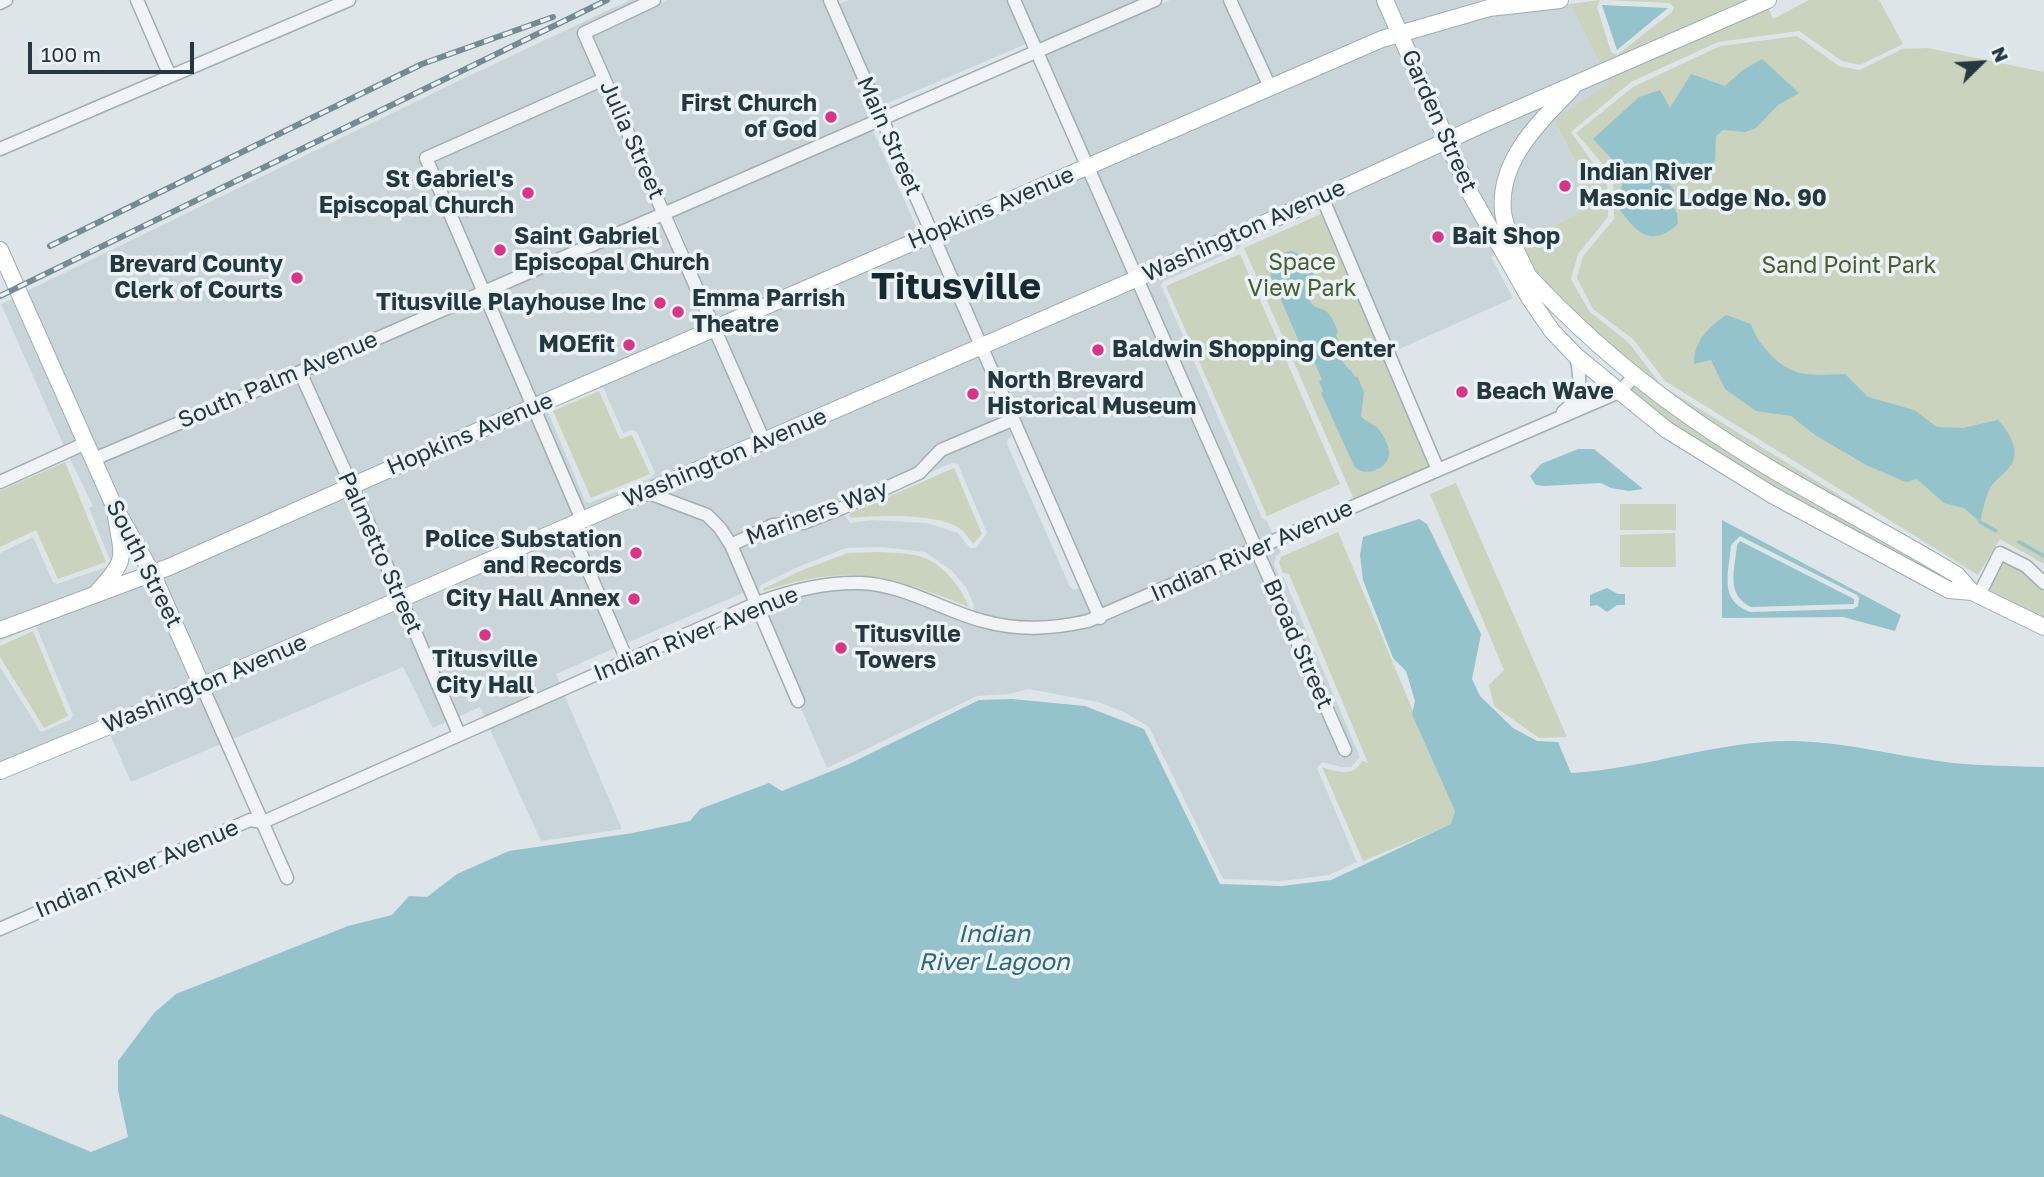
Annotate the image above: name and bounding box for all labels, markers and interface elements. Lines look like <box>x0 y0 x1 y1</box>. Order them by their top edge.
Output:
scale bar <box>32 28 198 72</box>
north arrow <box>1946 28 2016 98</box>
text: 100 m <box>41 41 101 67</box>
text: N <box>1987 43 2014 66</box>
street label: Garden Street <box>1395 45 1483 197</box>
street label: Main Street <box>851 72 927 200</box>
street label: Julia Street <box>594 76 670 204</box>
place label: First Church of God <box>681 90 817 144</box>
marker: First Church of God <box>823 109 839 125</box>
place label: Indian River Masonic Lodge No. 90 <box>1579 159 1827 213</box>
street label: Hopkins Avenue <box>904 161 1078 255</box>
place label: St Gabriel's Episcopal Church <box>319 166 514 220</box>
street label: Washington Avenue <box>1138 174 1350 288</box>
marker: Indian River Masonic Lodge No. 90 <box>1557 178 1573 194</box>
marker: St Gabriel's Episcopal Church <box>520 185 536 201</box>
place label: Saint Gabriel Episcopal Church <box>514 223 709 277</box>
place label: Bait Shop <box>1452 223 1560 251</box>
marker: Bait Shop <box>1430 229 1446 245</box>
marker: Saint Gabriel Episcopal Church <box>492 242 508 258</box>
park label: Space View Park <box>1248 249 1356 303</box>
place label: Brevard County Clerk of Courts <box>109 251 283 305</box>
park label: Sand Point Park <box>1761 252 1937 280</box>
district label: Titusville <box>871 265 1041 309</box>
marker: Brevard County Clerk of Courts <box>289 270 305 286</box>
place label: Emma Parrish Theatre <box>692 285 845 339</box>
place label: Titusville Playhouse Inc <box>376 289 646 317</box>
marker: Titusville Playhouse Inc <box>652 295 668 311</box>
marker: Emma Parrish Theatre <box>670 304 686 320</box>
street label: South Palm Avenue <box>174 325 382 435</box>
place label: MOEfit <box>539 331 615 359</box>
place label: Baldwin Shopping Center <box>1112 336 1395 364</box>
marker: MOEfit <box>621 337 637 353</box>
marker: Baldwin Shopping Center <box>1090 342 1106 358</box>
place label: North Brevard Historical Museum <box>987 367 1196 421</box>
place label: Beach Wave <box>1476 378 1614 406</box>
marker: Beach Wave <box>1454 384 1470 400</box>
marker: North Brevard Historical Museum <box>965 386 981 402</box>
street label: Hopkins Avenue <box>383 387 557 481</box>
street label: Washington Avenue <box>619 403 831 513</box>
street label: Palmetto Street <box>332 468 428 638</box>
street label: Mariners Way <box>742 475 892 551</box>
street label: Indian River Avenue <box>1147 494 1357 608</box>
street label: South Street <box>100 496 188 632</box>
place label: Police Substation and Records <box>425 526 622 580</box>
marker: Police Substation and Records <box>628 545 644 561</box>
street label: Broad Street <box>1257 575 1339 713</box>
street label: Indian River Avenue <box>590 580 802 688</box>
place label: City Hall Annex <box>446 585 620 613</box>
marker: City Hall Annex <box>626 591 642 607</box>
place label: Titusville Towers <box>855 621 961 675</box>
marker: Titusville City Hall <box>477 627 493 643</box>
street label: Washington Avenue <box>99 629 311 739</box>
marker: Titusville Towers <box>833 640 849 656</box>
place label: Titusville City Hall <box>432 646 538 700</box>
street label: Indian River Avenue <box>31 814 243 924</box>
water label: Indian River Lagoon <box>919 920 1069 976</box>

